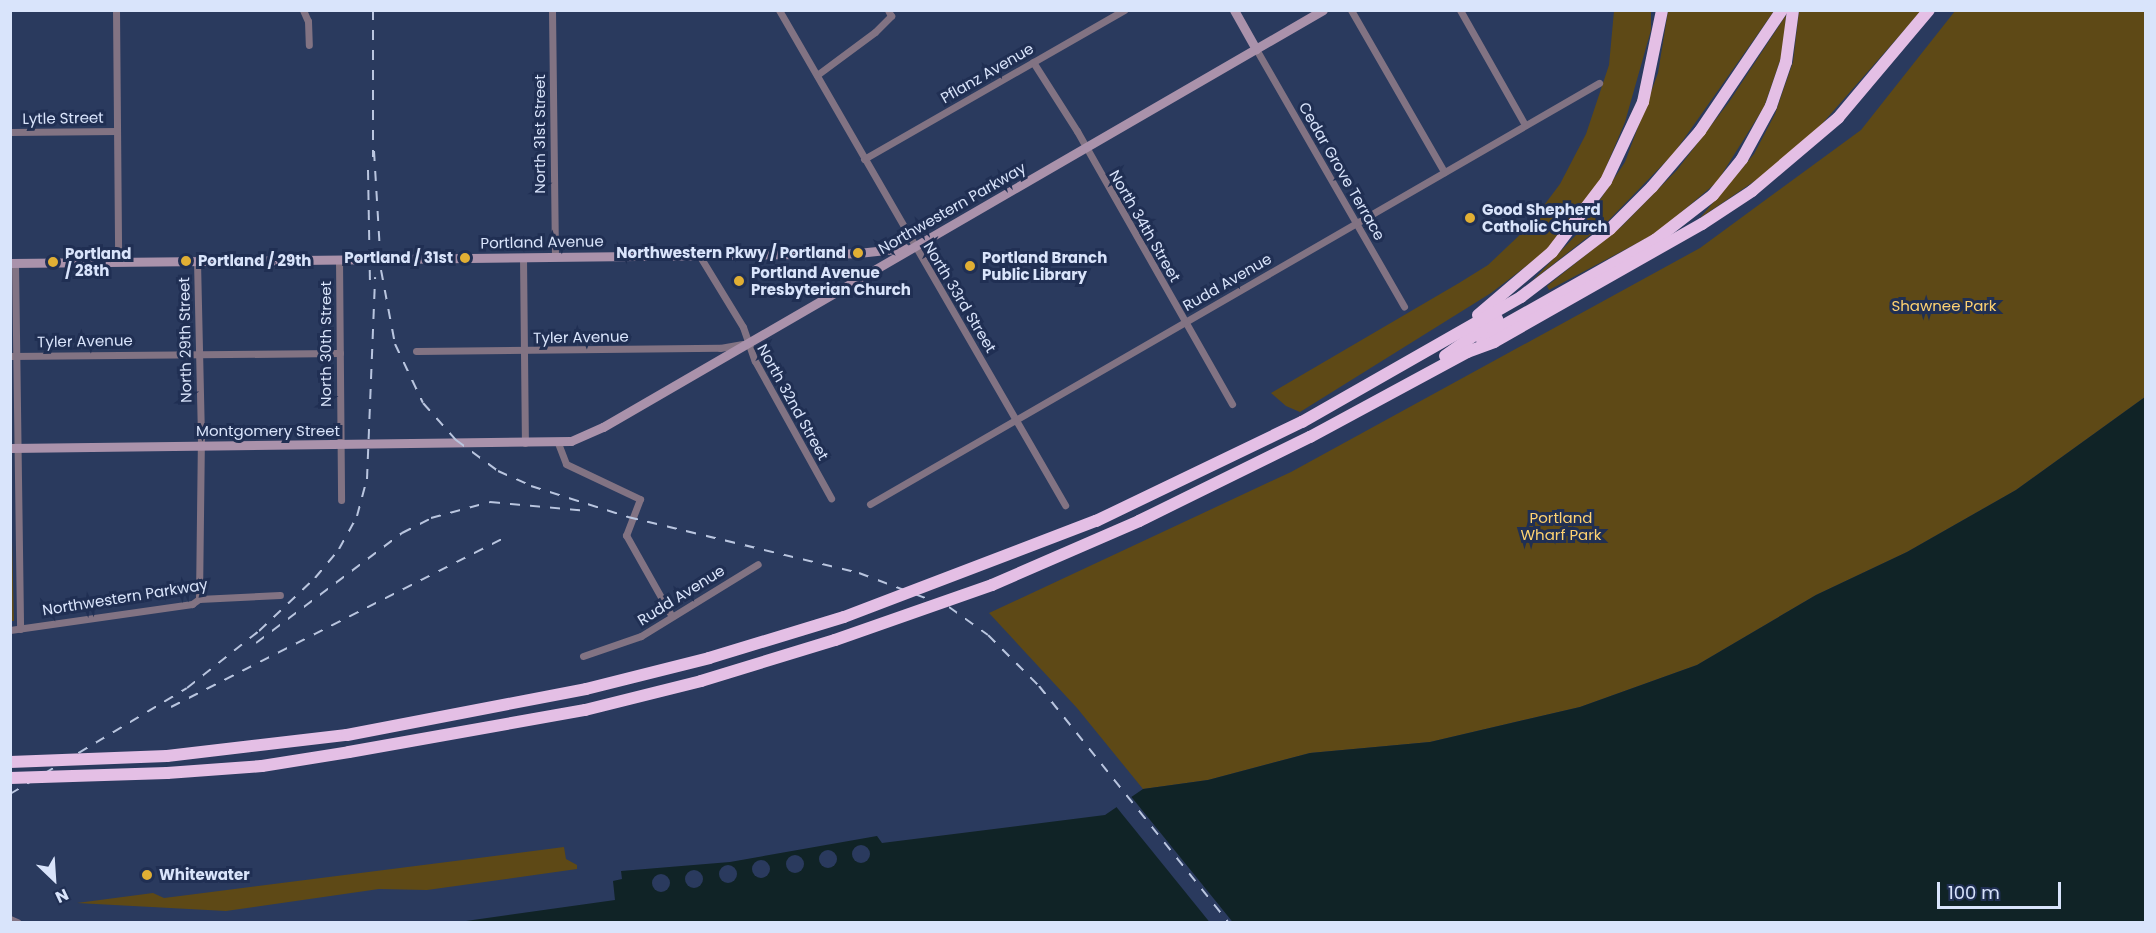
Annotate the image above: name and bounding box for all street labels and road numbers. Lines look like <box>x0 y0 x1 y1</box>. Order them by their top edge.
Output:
street label: Pflanz Avenue <box>937 39 1037 107</box>
street label: North 31st Street <box>531 74 549 194</box>
street label: Cedar Grove Terrace <box>1295 99 1389 243</box>
street label: Lytle Street <box>22 108 104 128</box>
street label: Northwestern Parkway <box>875 158 1029 258</box>
street label: North 34th Street <box>1106 167 1184 285</box>
street label: Portland Avenue <box>480 232 604 252</box>
street label: North 33rd Street <box>920 238 1000 356</box>
street label: Rudd Avenue <box>1179 249 1275 315</box>
street label: North 29th Street <box>175 277 195 403</box>
street label: North 30th Street <box>317 281 335 407</box>
street label: Tyler Avenue <box>533 327 629 347</box>
street label: Tyler Avenue <box>37 331 133 351</box>
street label: North 32nd Street <box>754 341 832 463</box>
street label: Montgomery Street <box>196 422 340 440</box>
street label: Rudd Avenue <box>634 561 728 629</box>
street label: Northwestern Parkway <box>41 575 209 619</box>

